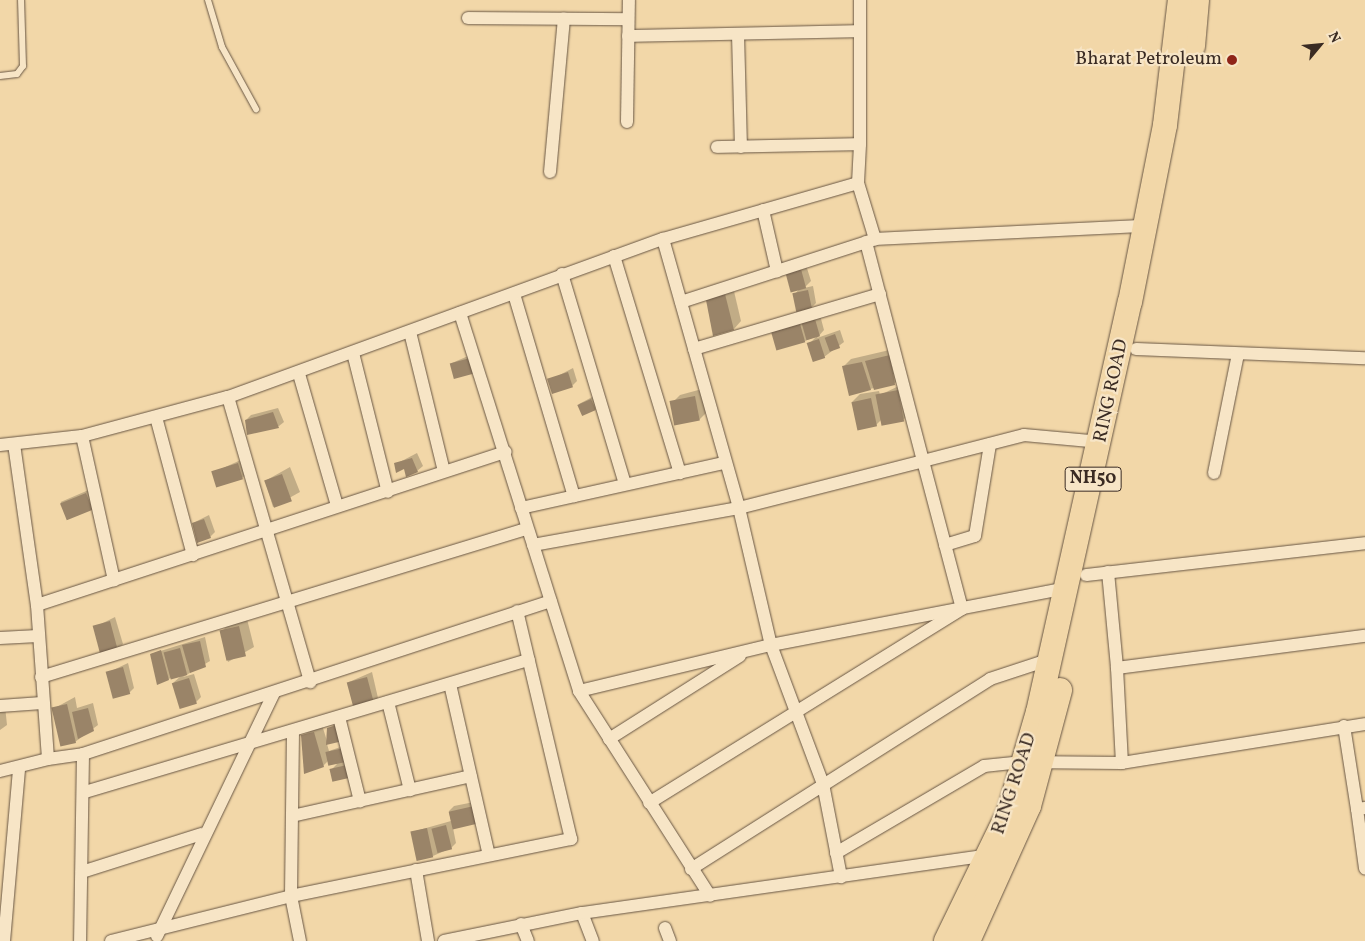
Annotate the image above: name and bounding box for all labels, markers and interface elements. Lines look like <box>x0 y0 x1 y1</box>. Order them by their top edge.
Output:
north arrow <box>1295 20 1345 70</box>
text: N <box>1323 29 1344 47</box>
place label: Bharat Petroleum <box>1075 49 1222 71</box>
marker: Bharat Petroleum <box>1226 54 1238 66</box>
street label: RING ROAD <box>1090 337 1134 445</box>
road number: NH50 <box>1064 464 1122 494</box>
street label: RING ROAD <box>988 730 1042 838</box>

